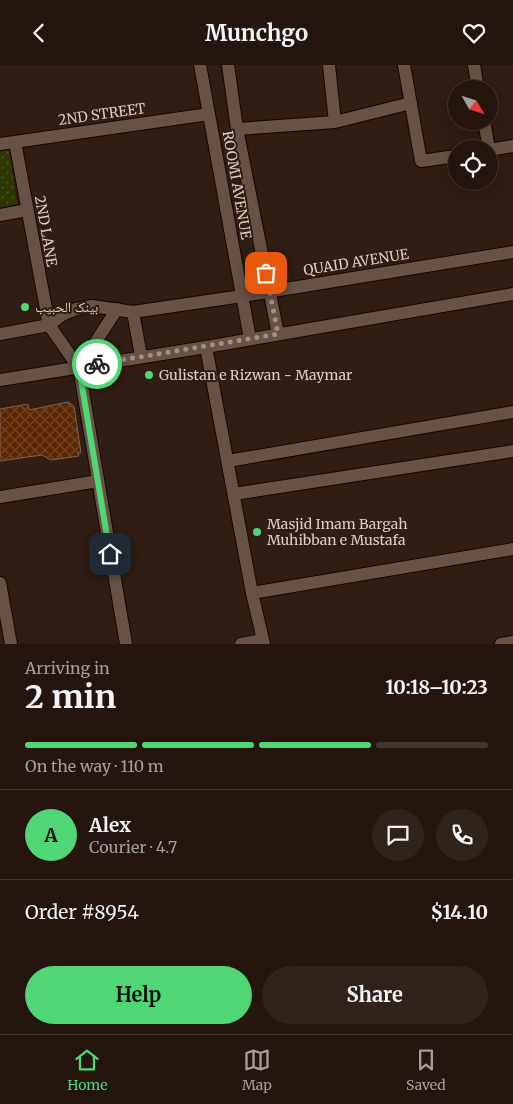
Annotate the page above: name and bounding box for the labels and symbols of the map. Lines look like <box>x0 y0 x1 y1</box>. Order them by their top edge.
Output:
north arrow <box>448 80 498 130</box>
street label: 2ND STREET <box>57 99 147 129</box>
street label: ROOMI AVENUE <box>219 129 255 241</box>
street label: 2ND LANE <box>31 194 61 268</box>
street label: QUAID AVENUE <box>302 245 410 279</box>
pin <box>245 252 287 294</box>
place label: بينک الحبيب <box>35 298 98 316</box>
marker: بينک الحبيب <box>19 301 31 313</box>
courier <box>72 339 122 389</box>
place label: Gulistan e Rizwan - Maymar <box>159 366 352 384</box>
marker: Gulistan e Rizwan - Maymar <box>143 369 155 381</box>
place label: Masjid Imam Bargah Muhibban e Mustafa <box>267 515 408 549</box>
marker: Masjid Imam Bargah Muhibban e Mustafa <box>251 526 263 538</box>
pin <box>89 533 131 575</box>

